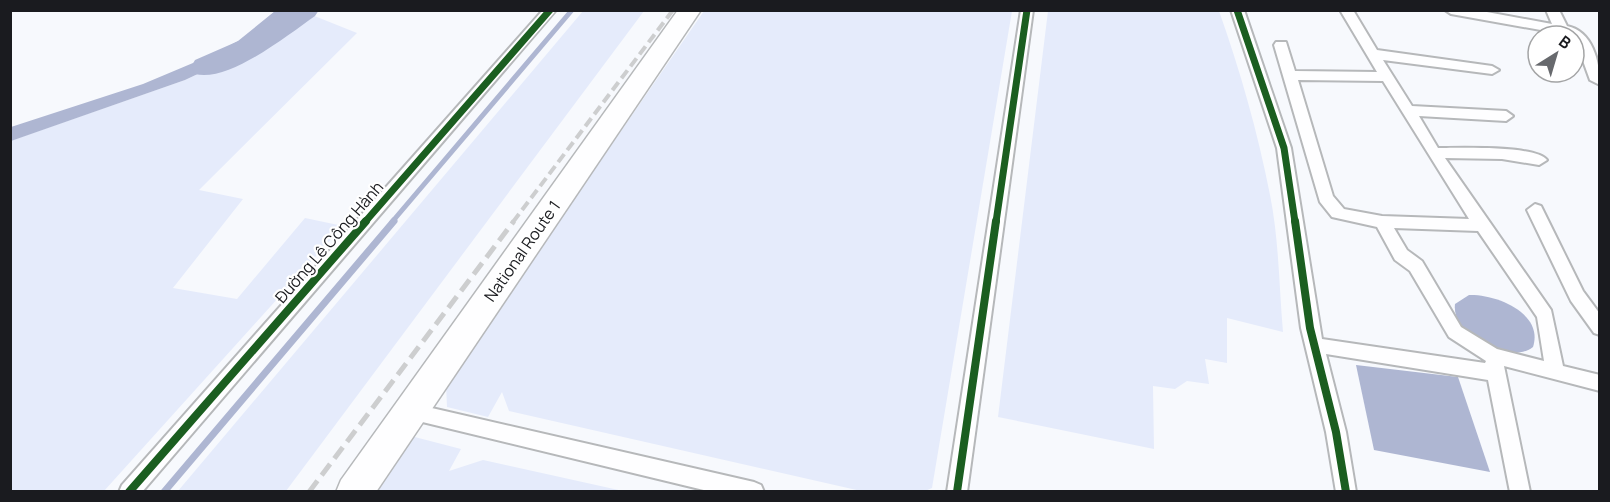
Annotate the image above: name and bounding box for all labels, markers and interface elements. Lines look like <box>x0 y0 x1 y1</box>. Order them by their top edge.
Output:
north arrow <box>1526 24 1586 84</box>
text: B <box>1554 30 1576 54</box>
street label: Đường Lê Công Hành <box>270 176 388 308</box>
street label: National Route 1 <box>479 196 565 306</box>

